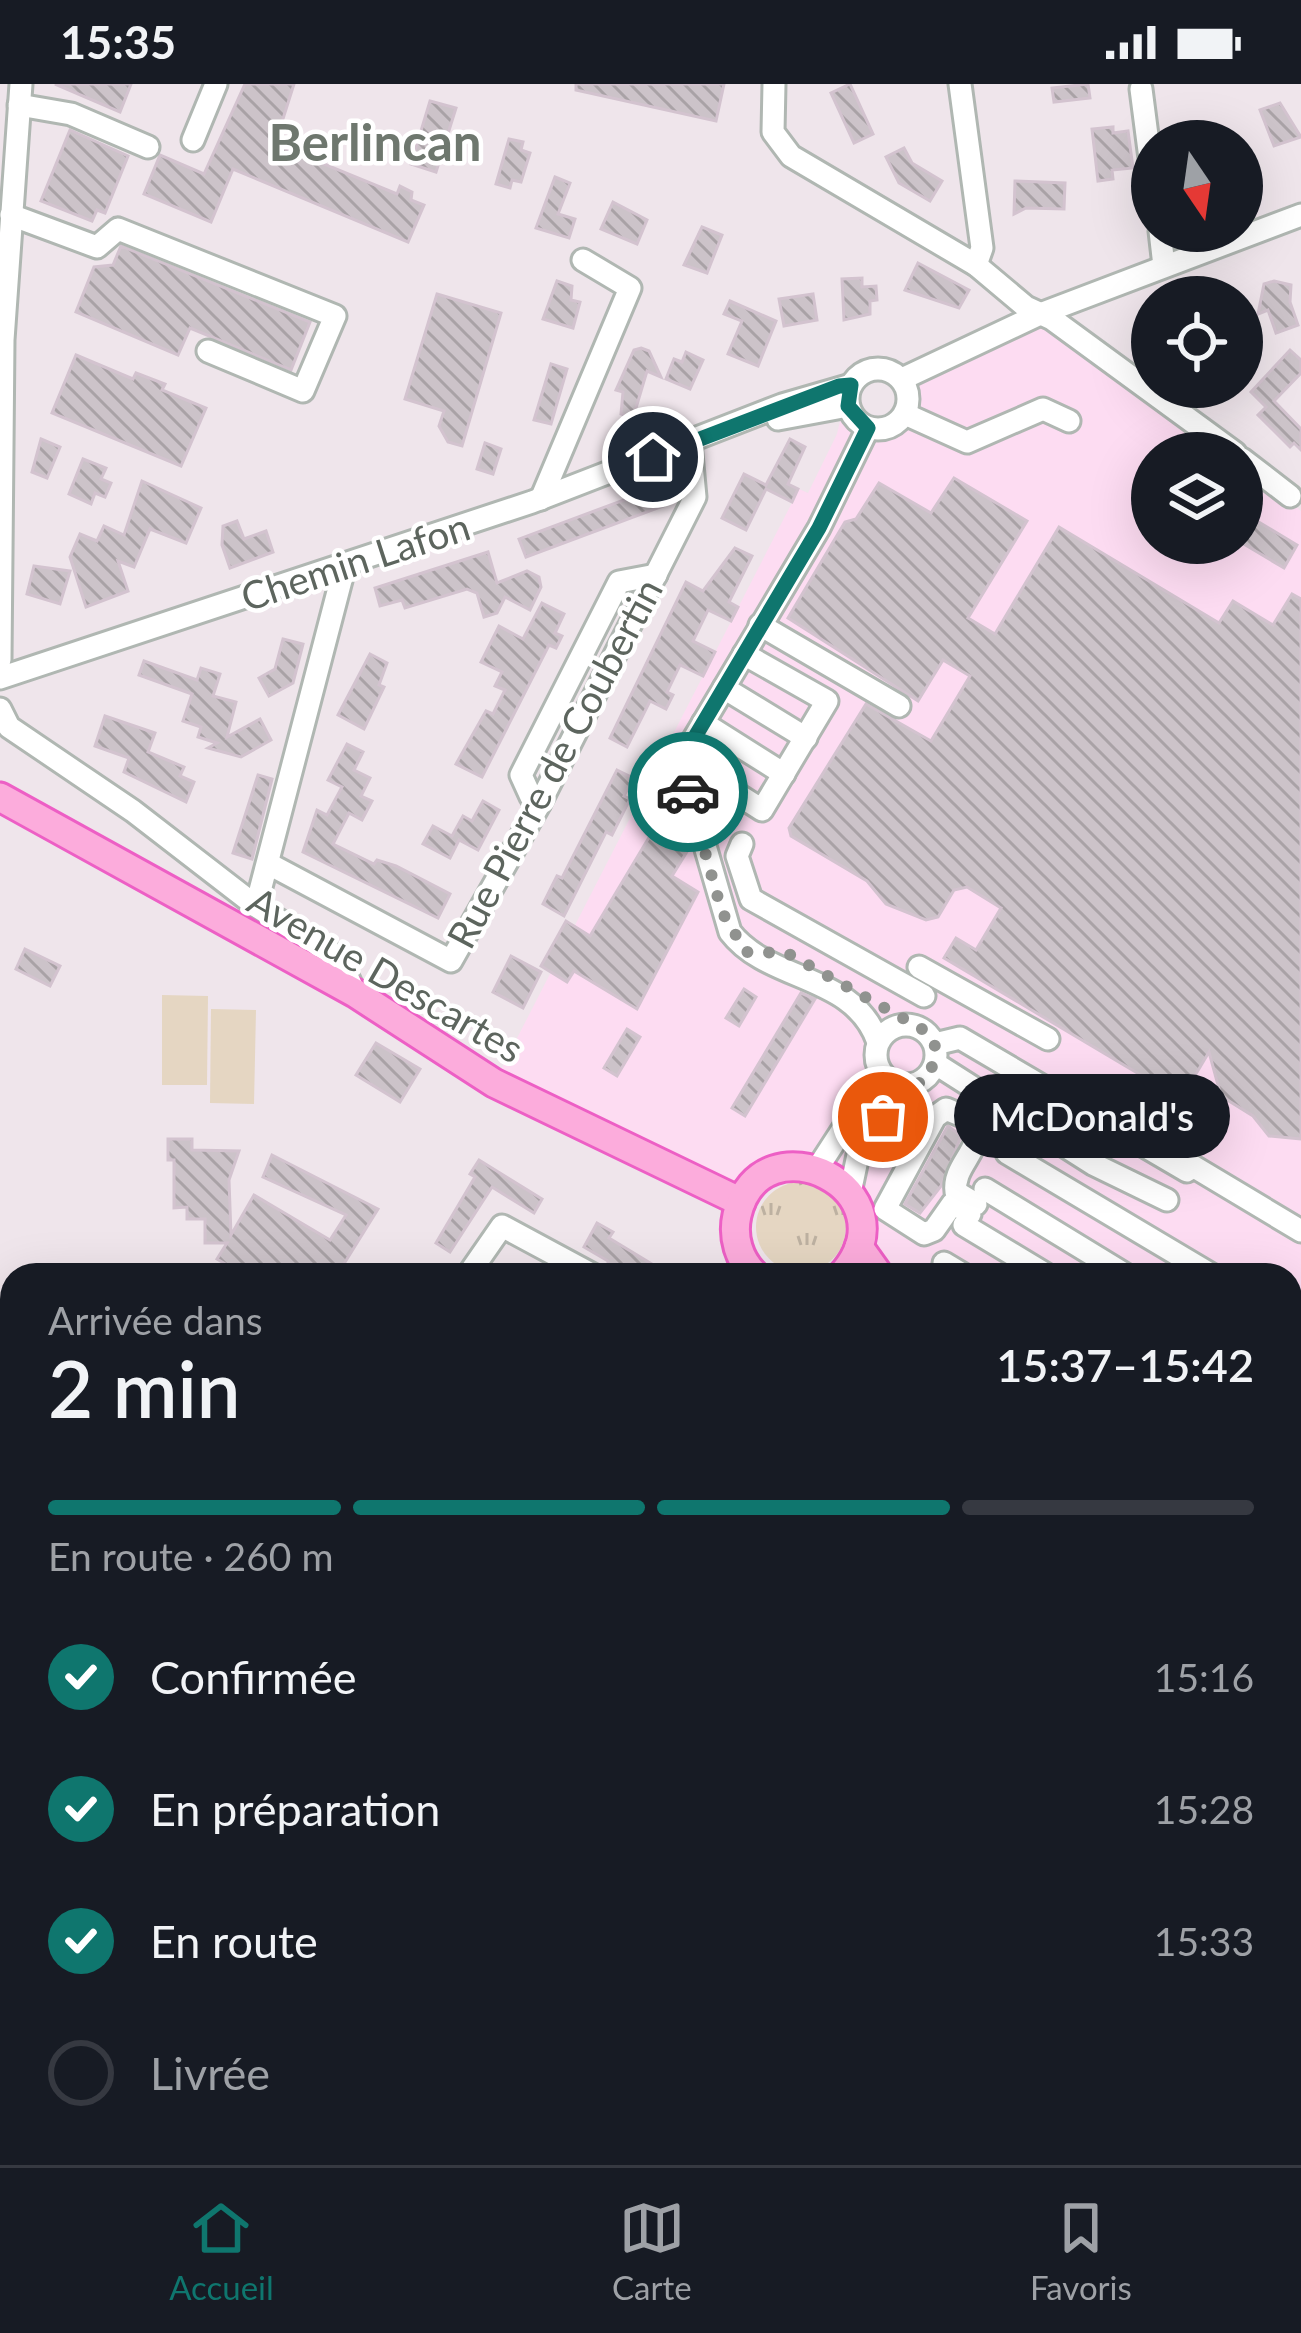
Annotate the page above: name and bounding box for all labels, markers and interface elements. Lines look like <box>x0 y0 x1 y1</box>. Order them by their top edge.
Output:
text: 15:35 <box>60 15 176 69</box>
district label: Berlincan <box>268 111 482 172</box>
north arrow <box>1131 120 1263 252</box>
map controls <box>1131 120 1263 564</box>
button: locate <box>1131 276 1263 408</box>
pin <box>602 406 704 508</box>
icon: home <box>620 424 686 490</box>
button: layers <box>1131 432 1263 564</box>
street label: Chemin Lafon <box>235 502 475 620</box>
street label: Rue Pierre de Coubertin <box>437 570 671 956</box>
courier <box>628 732 748 852</box>
icon: car <box>655 759 721 825</box>
street label: Avenue Descartes <box>240 877 532 1071</box>
pin <box>832 1066 934 1168</box>
callout: McDonald's <box>955 1075 1231 1159</box>
icon: bag <box>850 1084 916 1150</box>
text: McDonald's <box>990 1093 1194 1139</box>
text: Arrivée dans <box>48 1297 263 1343</box>
text: 15:37–15:42 <box>996 1338 1254 1392</box>
text: 2 min <box>48 1341 241 1435</box>
text: En route · 260 m <box>48 1533 333 1579</box>
icon: check <box>48 1644 114 1710</box>
text: Confirmée <box>150 1650 357 1704</box>
text: 15:16 <box>1154 1654 1254 1700</box>
icon: check <box>48 1776 114 1842</box>
text: En préparation <box>150 1782 440 1836</box>
text: 15:28 <box>1154 1786 1254 1832</box>
icon: check <box>48 1908 114 1974</box>
text: En route <box>150 1914 318 1968</box>
text: 15:33 <box>1154 1918 1254 1964</box>
text: Livrée <box>150 2046 270 2100</box>
tab: Accueil <box>169 2195 274 2307</box>
tab: Carte <box>612 2195 692 2307</box>
tab: Favoris <box>1030 2195 1132 2307</box>

